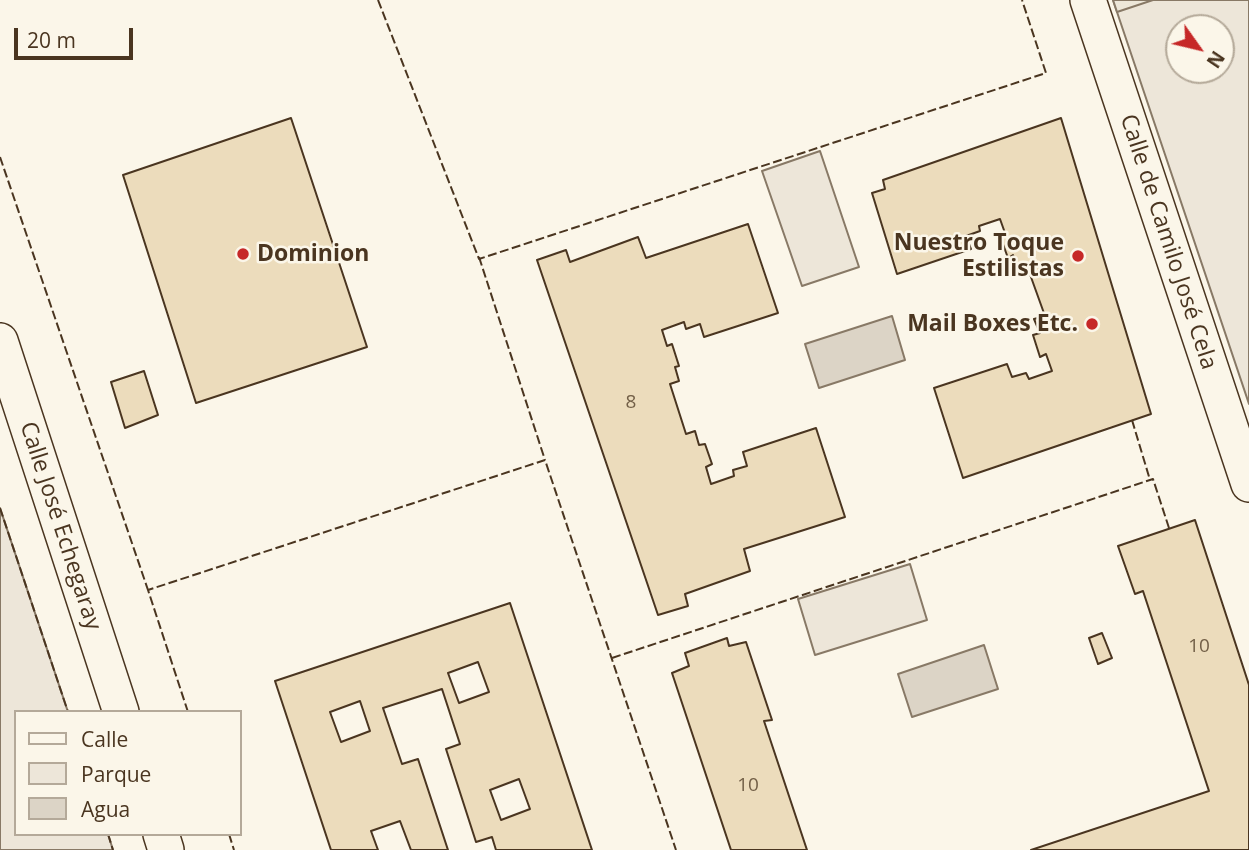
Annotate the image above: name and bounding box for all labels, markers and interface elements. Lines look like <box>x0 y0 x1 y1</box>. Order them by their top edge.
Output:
scale bar <box>18 14 136 58</box>
north arrow <box>1165 14 1235 84</box>
text: 20 m <box>27 26 76 54</box>
text: N <box>1201 46 1231 73</box>
street label: Calle de Camilo José Cela <box>1114 111 1222 373</box>
place label: Nuestro Toque Estilistas <box>894 229 1064 283</box>
place label: Dominion <box>257 240 369 268</box>
marker: Dominion <box>235 246 251 262</box>
marker: Nuestro Toque Estilistas <box>1070 248 1086 264</box>
place label: Mail Boxes Etc. <box>907 310 1078 338</box>
marker: Mail Boxes Etc. <box>1084 316 1100 332</box>
house number: 8 <box>626 392 636 414</box>
street label: Calle José Echegaray <box>13 418 107 634</box>
house number: 10 <box>1188 636 1210 658</box>
legend <box>14 710 242 836</box>
text: Calle <box>81 725 128 753</box>
text: Parque <box>81 760 151 788</box>
house number: 10 <box>737 775 759 797</box>
text: Agua <box>81 795 130 823</box>

